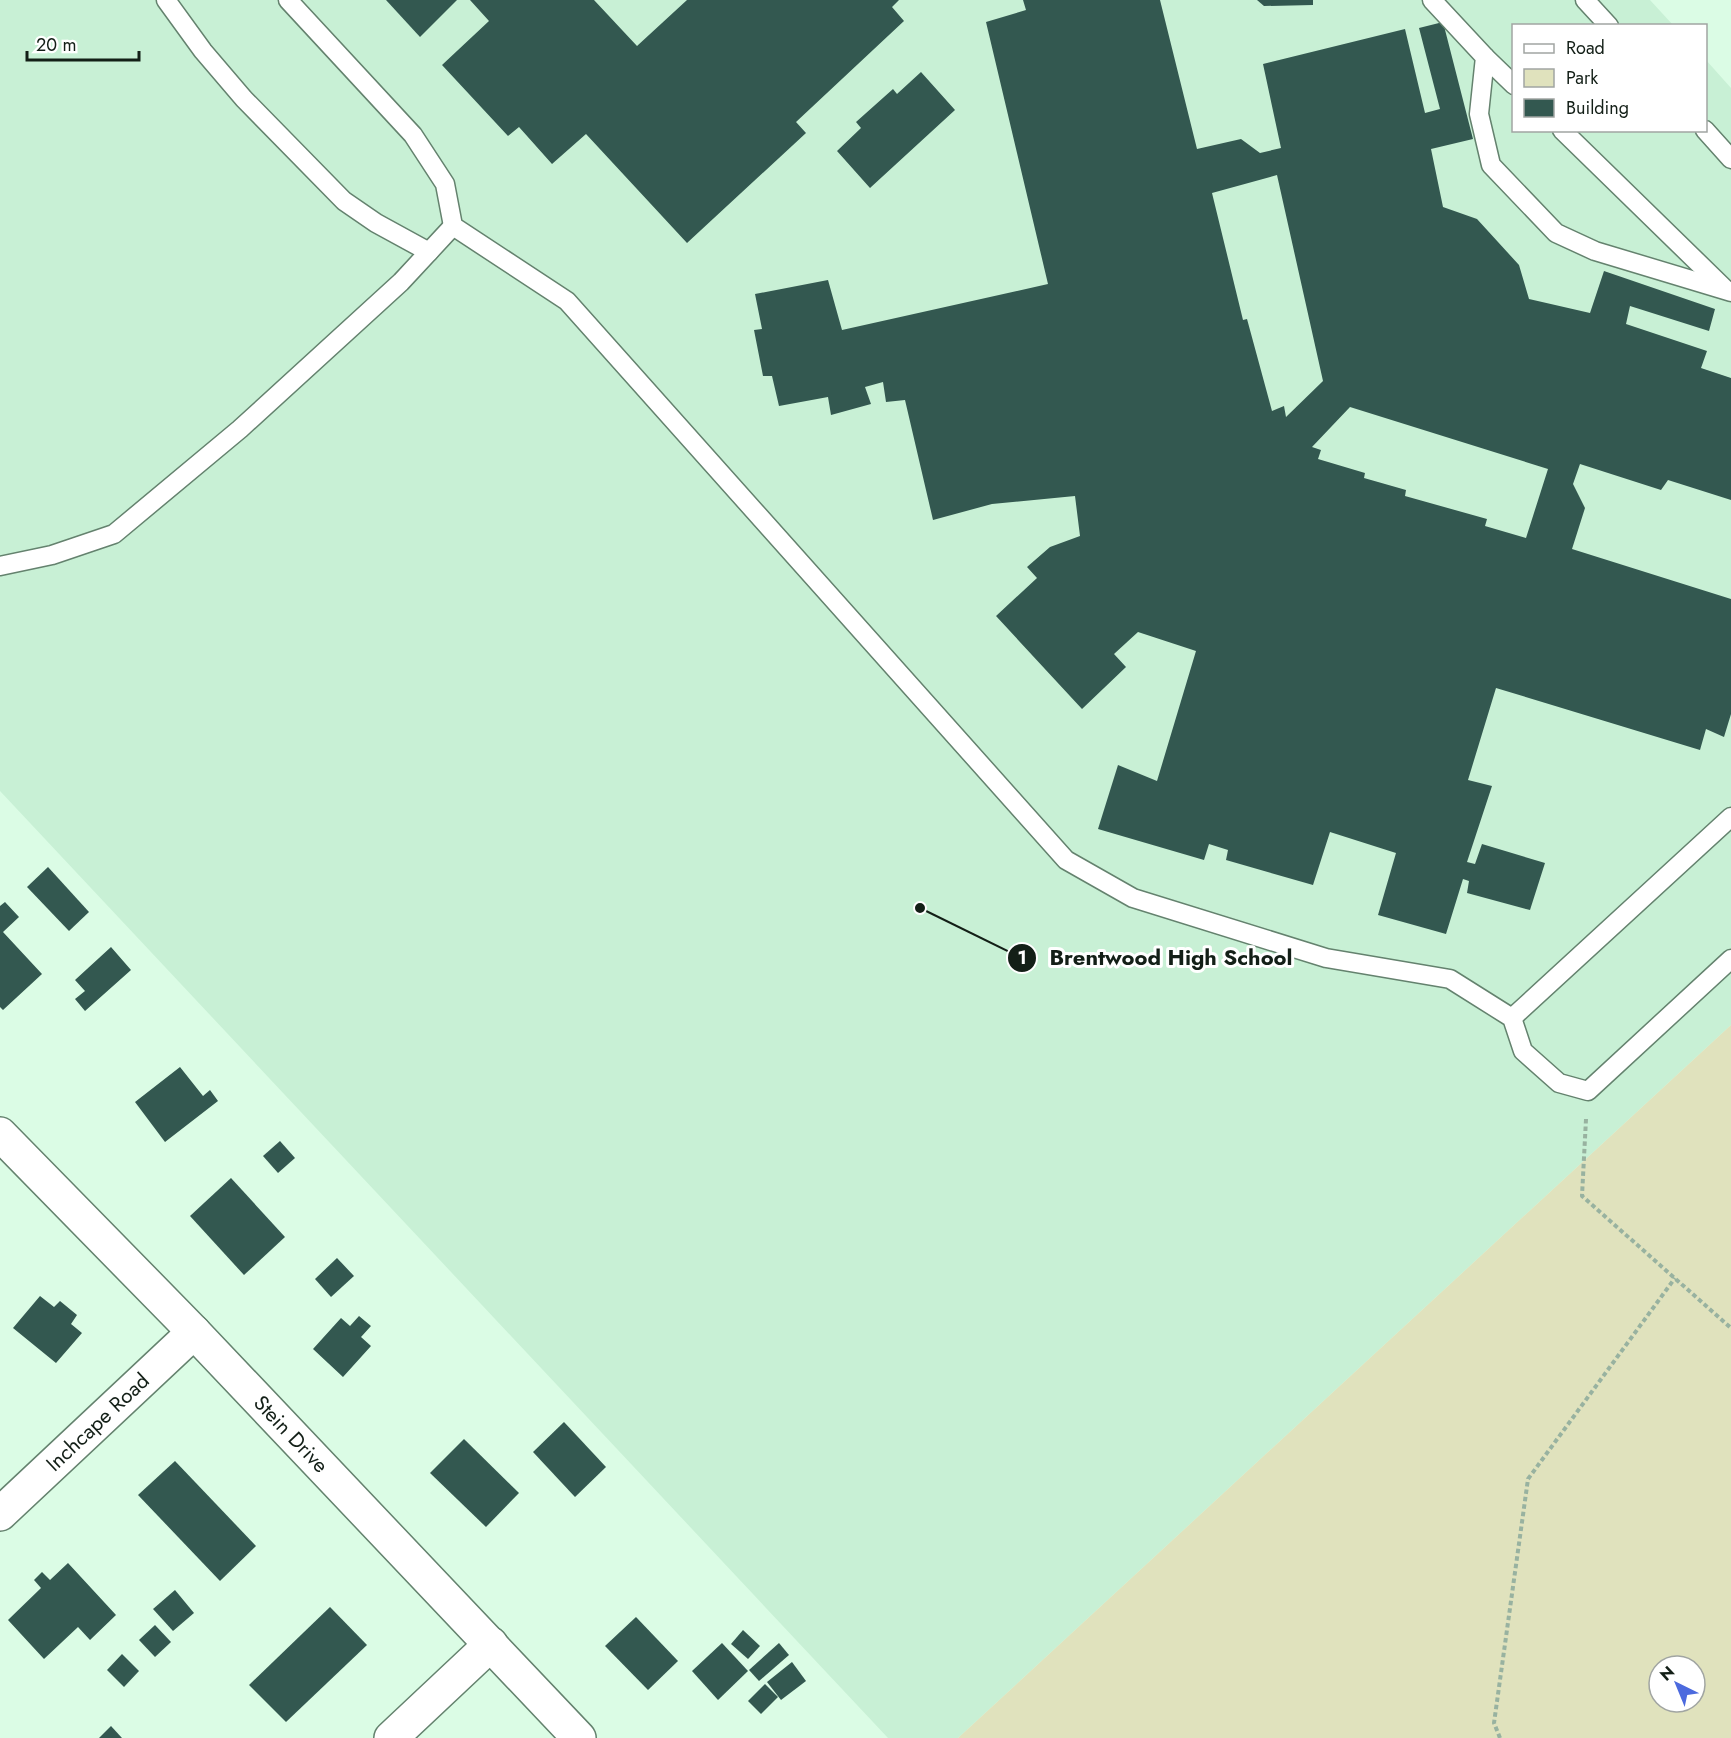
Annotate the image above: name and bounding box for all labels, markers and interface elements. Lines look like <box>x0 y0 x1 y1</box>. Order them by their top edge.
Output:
scale bar <box>27 24 140 62</box>
legend <box>1512 24 1707 132</box>
text: 20 m <box>36 32 76 58</box>
text: Road <box>1566 35 1605 61</box>
text: Park <box>1566 65 1598 91</box>
text: Building <box>1566 95 1629 121</box>
callout: Brentwood High School <box>1007 938 1305 978</box>
text: Brentwood High School <box>1049 941 1293 973</box>
text: 1 <box>1017 945 1027 971</box>
street label: Inchcape Road <box>39 1366 156 1478</box>
street label: Stein Drive <box>247 1389 335 1480</box>
north arrow <box>1647 1654 1707 1714</box>
text: N <box>1655 1661 1680 1686</box>

